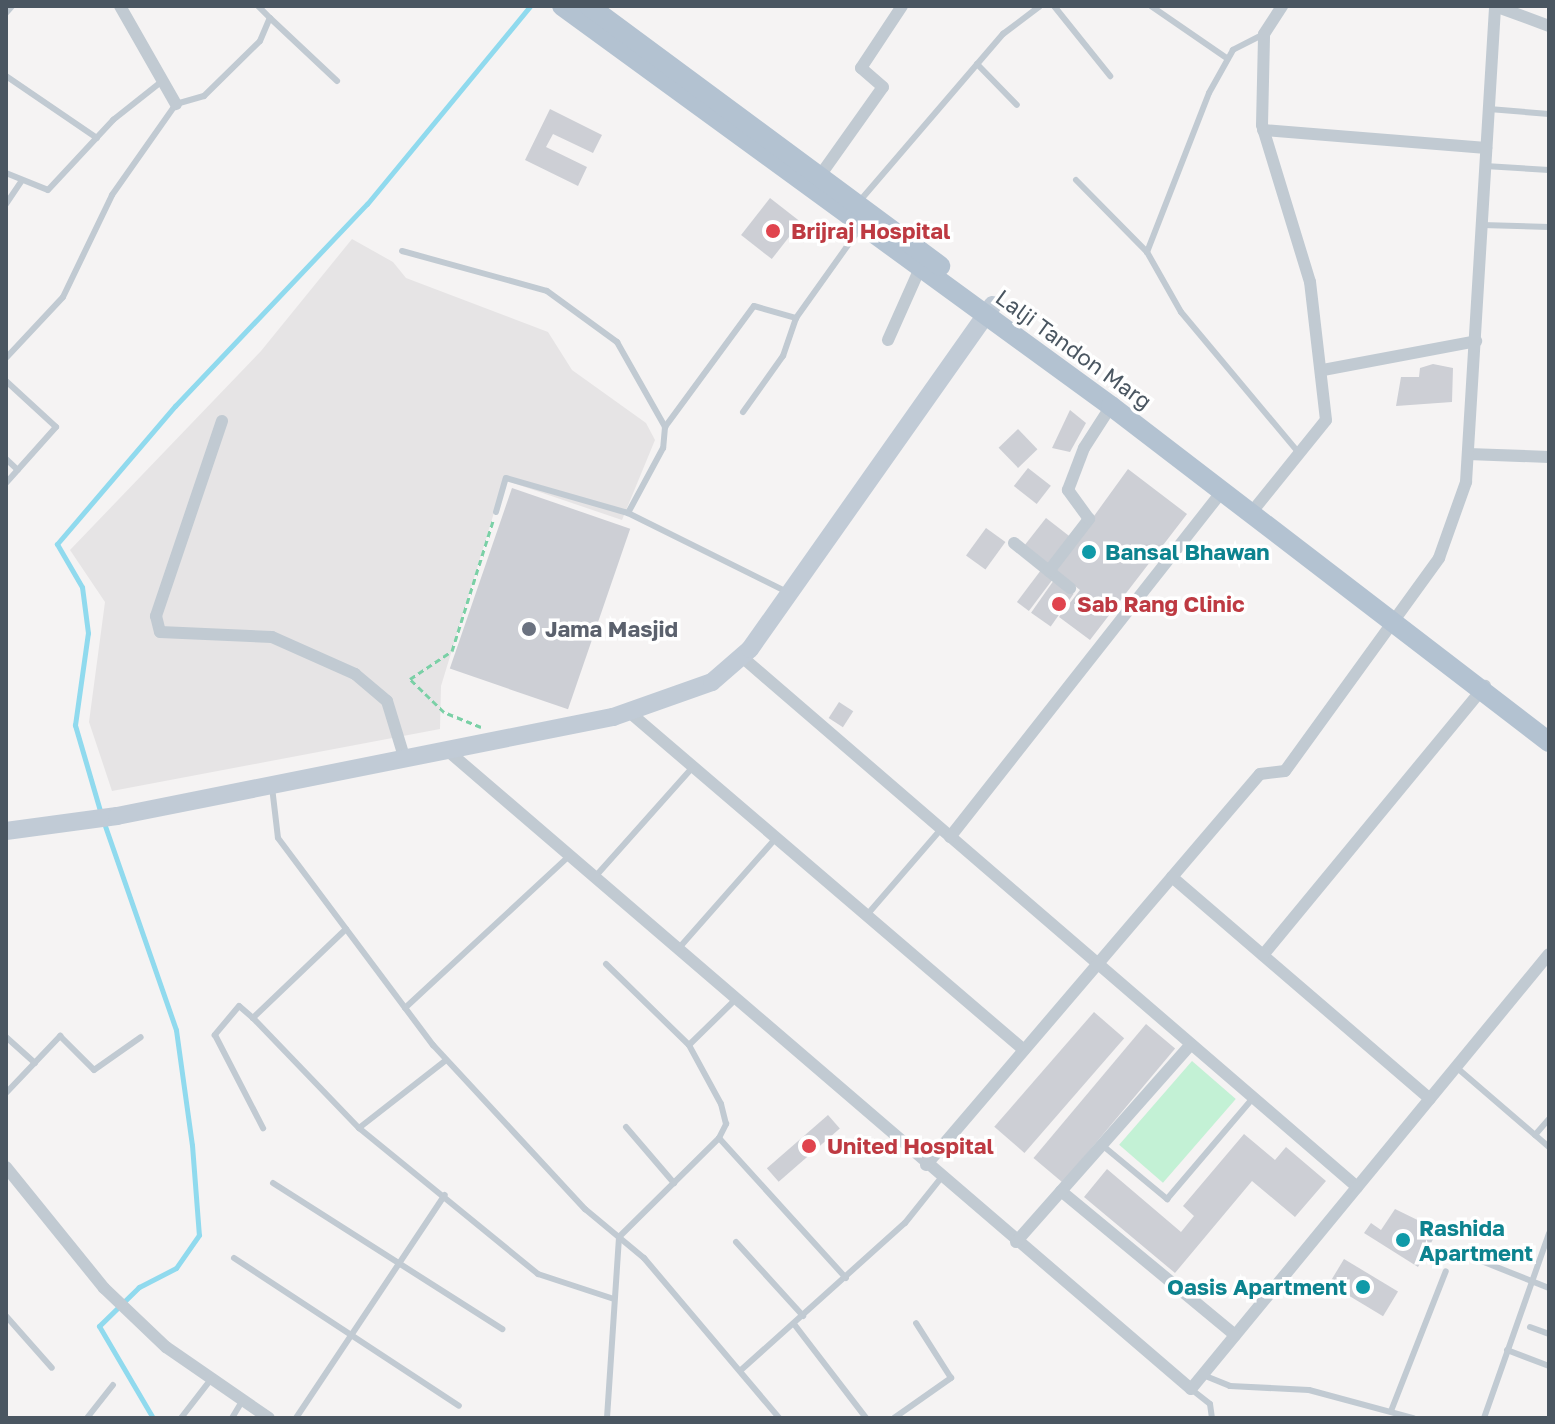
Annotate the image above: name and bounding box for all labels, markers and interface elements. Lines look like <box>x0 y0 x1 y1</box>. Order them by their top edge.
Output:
place label: Brijraj Hospital <box>791 218 950 244</box>
marker: Brijraj Hospital <box>762 220 784 242</box>
street label: Lalji Tandon Marg <box>991 284 1157 414</box>
place label: Bansal Bhawan <box>1105 539 1270 565</box>
marker: Bansal Bhawan <box>1080 543 1098 561</box>
place label: Sab Rang Clinic <box>1077 591 1245 617</box>
marker: Sab Rang Clinic <box>1048 593 1070 615</box>
place label: Jama Masjid <box>545 616 678 642</box>
marker: Jama Masjid <box>520 620 538 638</box>
place label: United Hospital <box>827 1133 994 1159</box>
marker: United Hospital <box>798 1135 820 1157</box>
place label: Rashida Apartment <box>1419 1214 1533 1266</box>
marker: Rashida Apartment <box>1394 1231 1412 1249</box>
place label: Oasis Apartment <box>1167 1274 1347 1300</box>
marker: Oasis Apartment <box>1354 1278 1372 1296</box>

